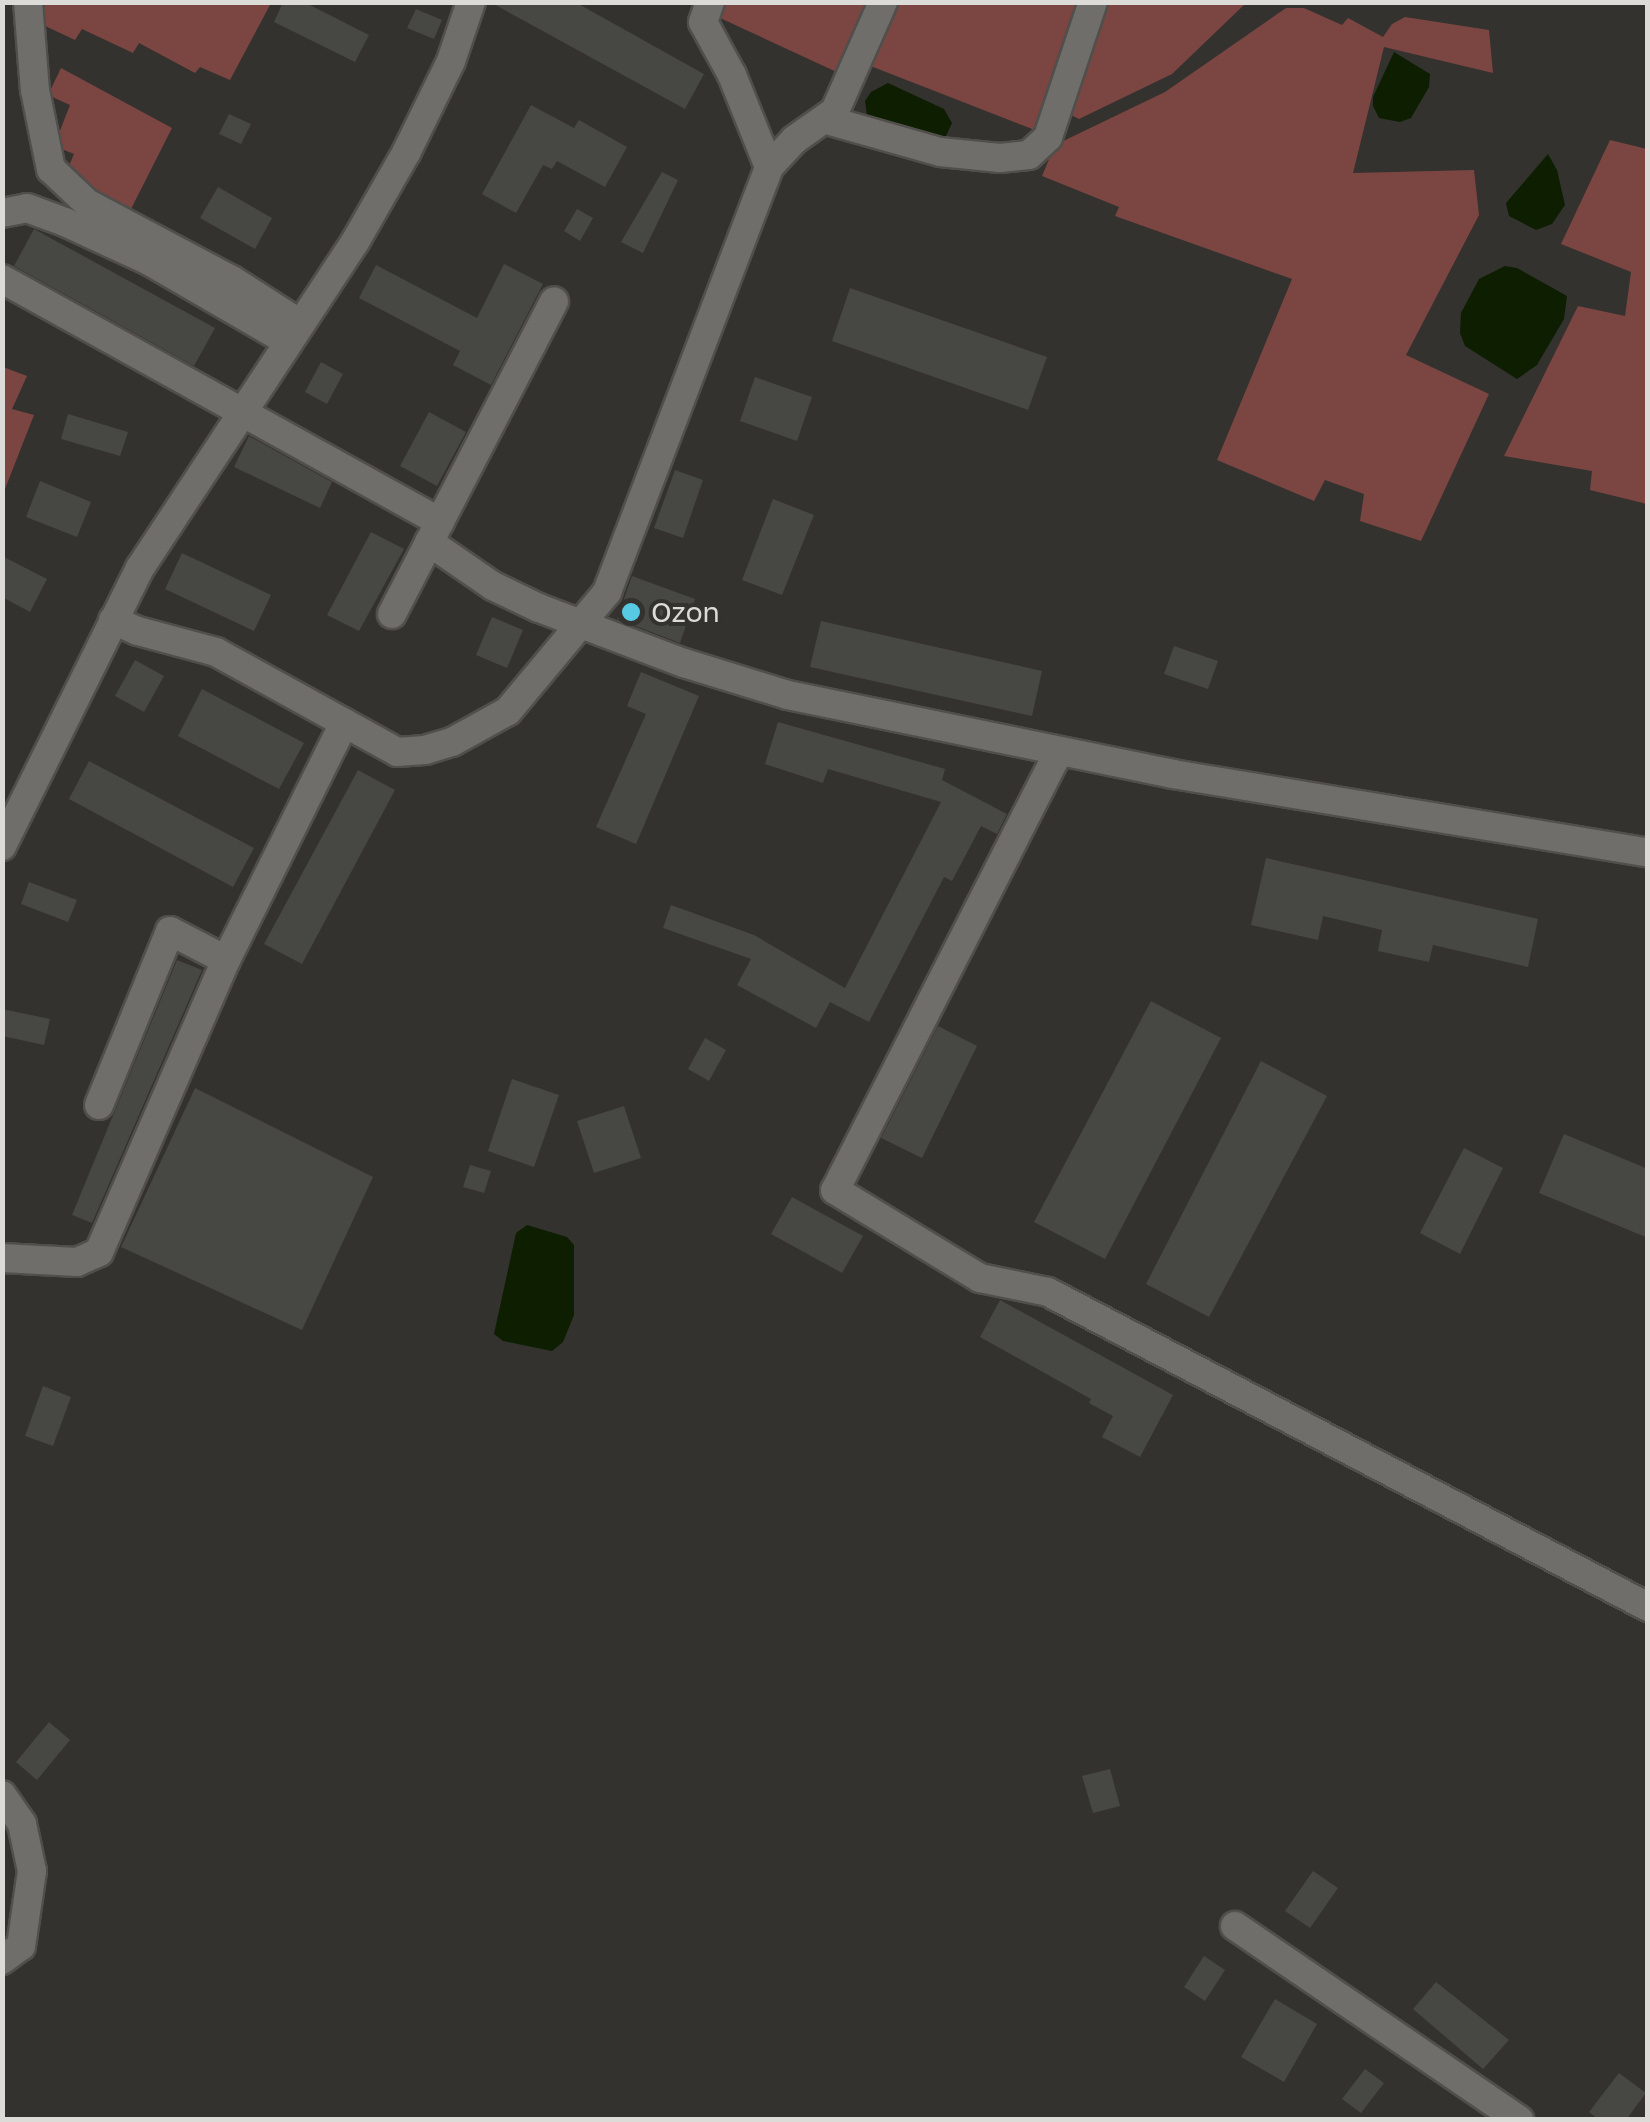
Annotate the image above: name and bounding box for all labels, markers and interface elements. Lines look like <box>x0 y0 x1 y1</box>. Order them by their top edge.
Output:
place label: Ozon <box>651 595 720 629</box>
marker: Ozon <box>620 601 642 623</box>

